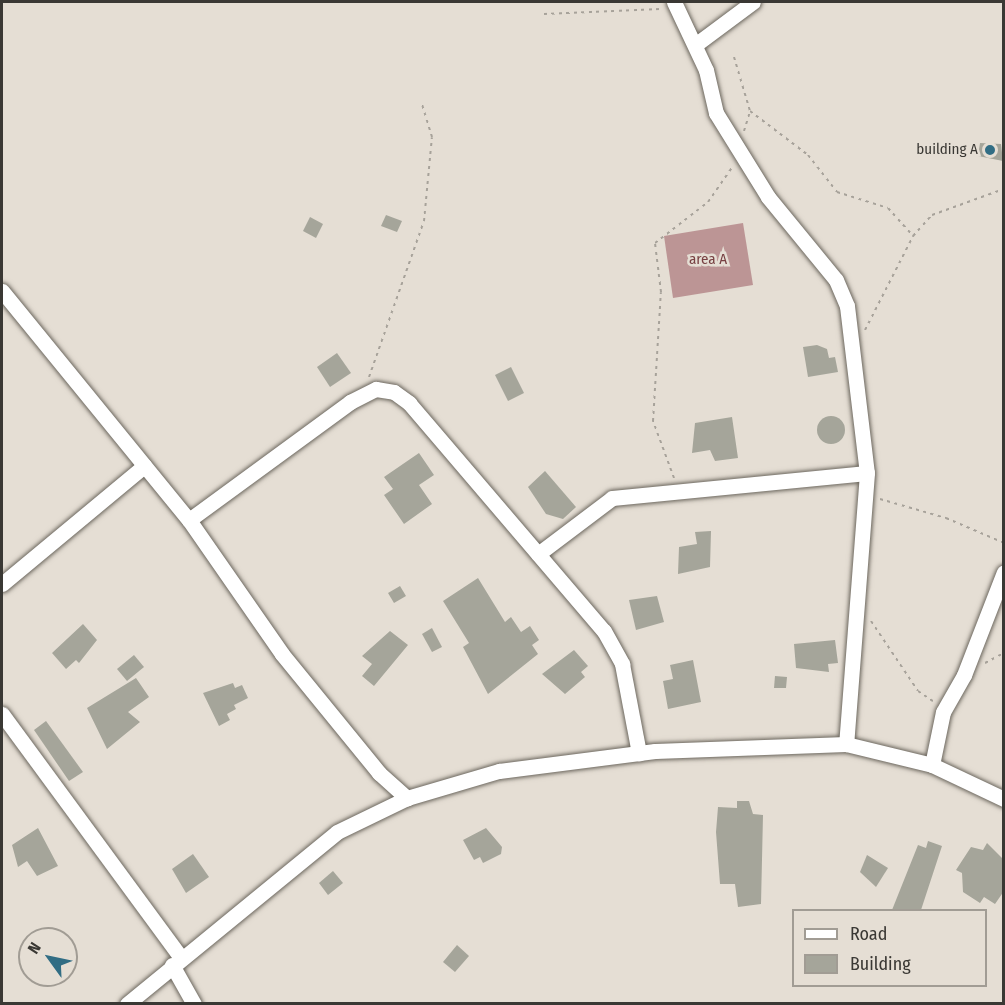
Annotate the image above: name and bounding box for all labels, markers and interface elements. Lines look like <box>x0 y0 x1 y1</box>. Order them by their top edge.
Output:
place label: building A <box>916 141 978 159</box>
marker: building A <box>983 143 997 157</box>
park label: area A <box>689 251 727 269</box>
legend <box>792 909 987 987</box>
text: Road <box>850 923 887 945</box>
north arrow <box>18 927 78 987</box>
text: N <box>24 939 45 957</box>
text: Building <box>850 953 911 975</box>

